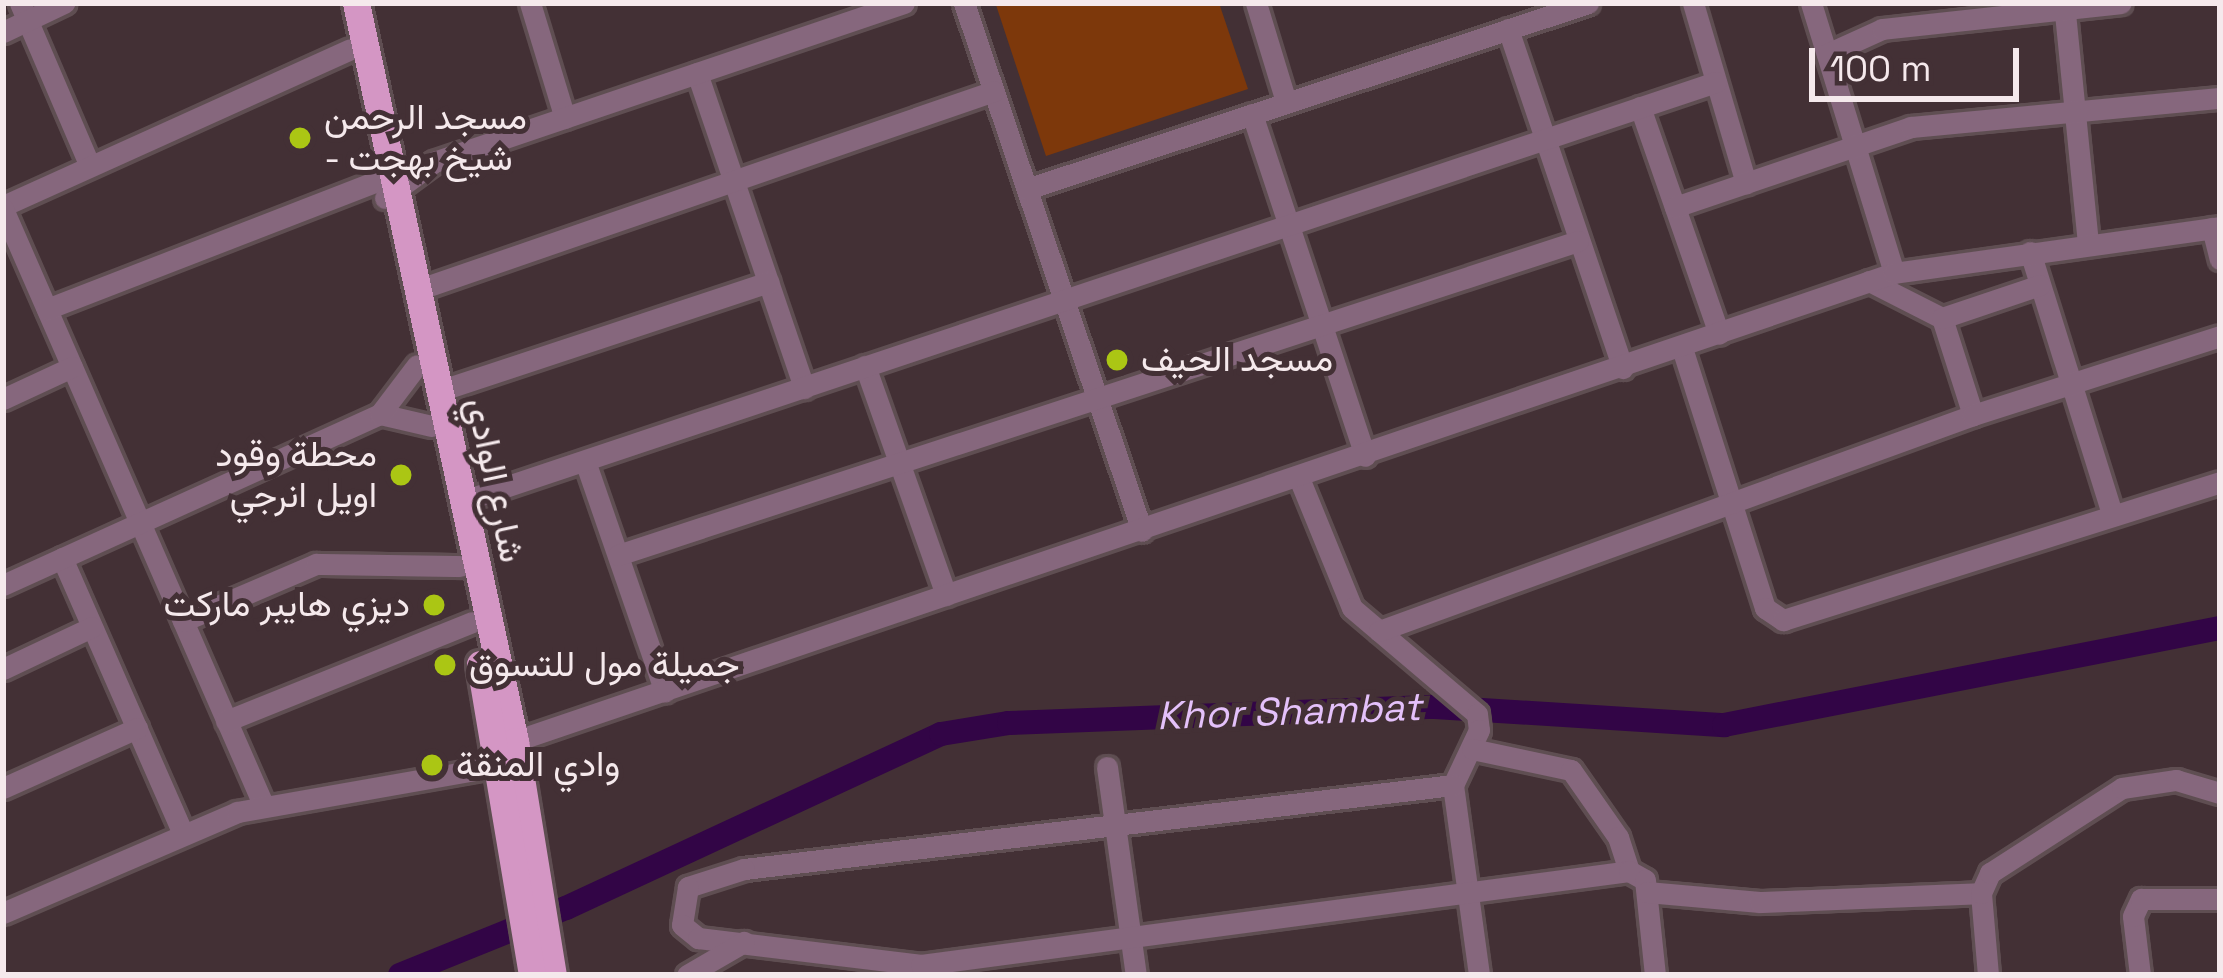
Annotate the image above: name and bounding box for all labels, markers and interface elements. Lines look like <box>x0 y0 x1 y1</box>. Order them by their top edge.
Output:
scale bar <box>1815 24 2025 98</box>
text: 100 m <box>1830 46 1931 92</box>
place label: مسجد الرحمن - شيخ بهجت <box>324 95 527 180</box>
marker: مسجد الرحمن - شيخ بهجت <box>287 125 313 151</box>
place label: مسجد الحيف <box>1141 338 1333 382</box>
marker: مسجد الحيف <box>1104 347 1130 373</box>
street label: شارع الوادي <box>456 394 534 566</box>
place label: محطة وقود اويل انرجي <box>215 432 377 517</box>
marker: محطة وقود اويل انرجي <box>388 462 414 488</box>
place label: ديزي هايبر ماركت <box>163 583 410 627</box>
marker: ديزي هايبر ماركت <box>421 592 447 618</box>
place label: جميلة مول للتسوق <box>469 643 740 687</box>
marker: جميلة مول للتسوق <box>432 652 458 678</box>
water label: Khor Shambat <box>1156 684 1422 740</box>
place label: وادي المنقة <box>456 743 620 787</box>
marker: وادي المنقة <box>419 752 445 778</box>

